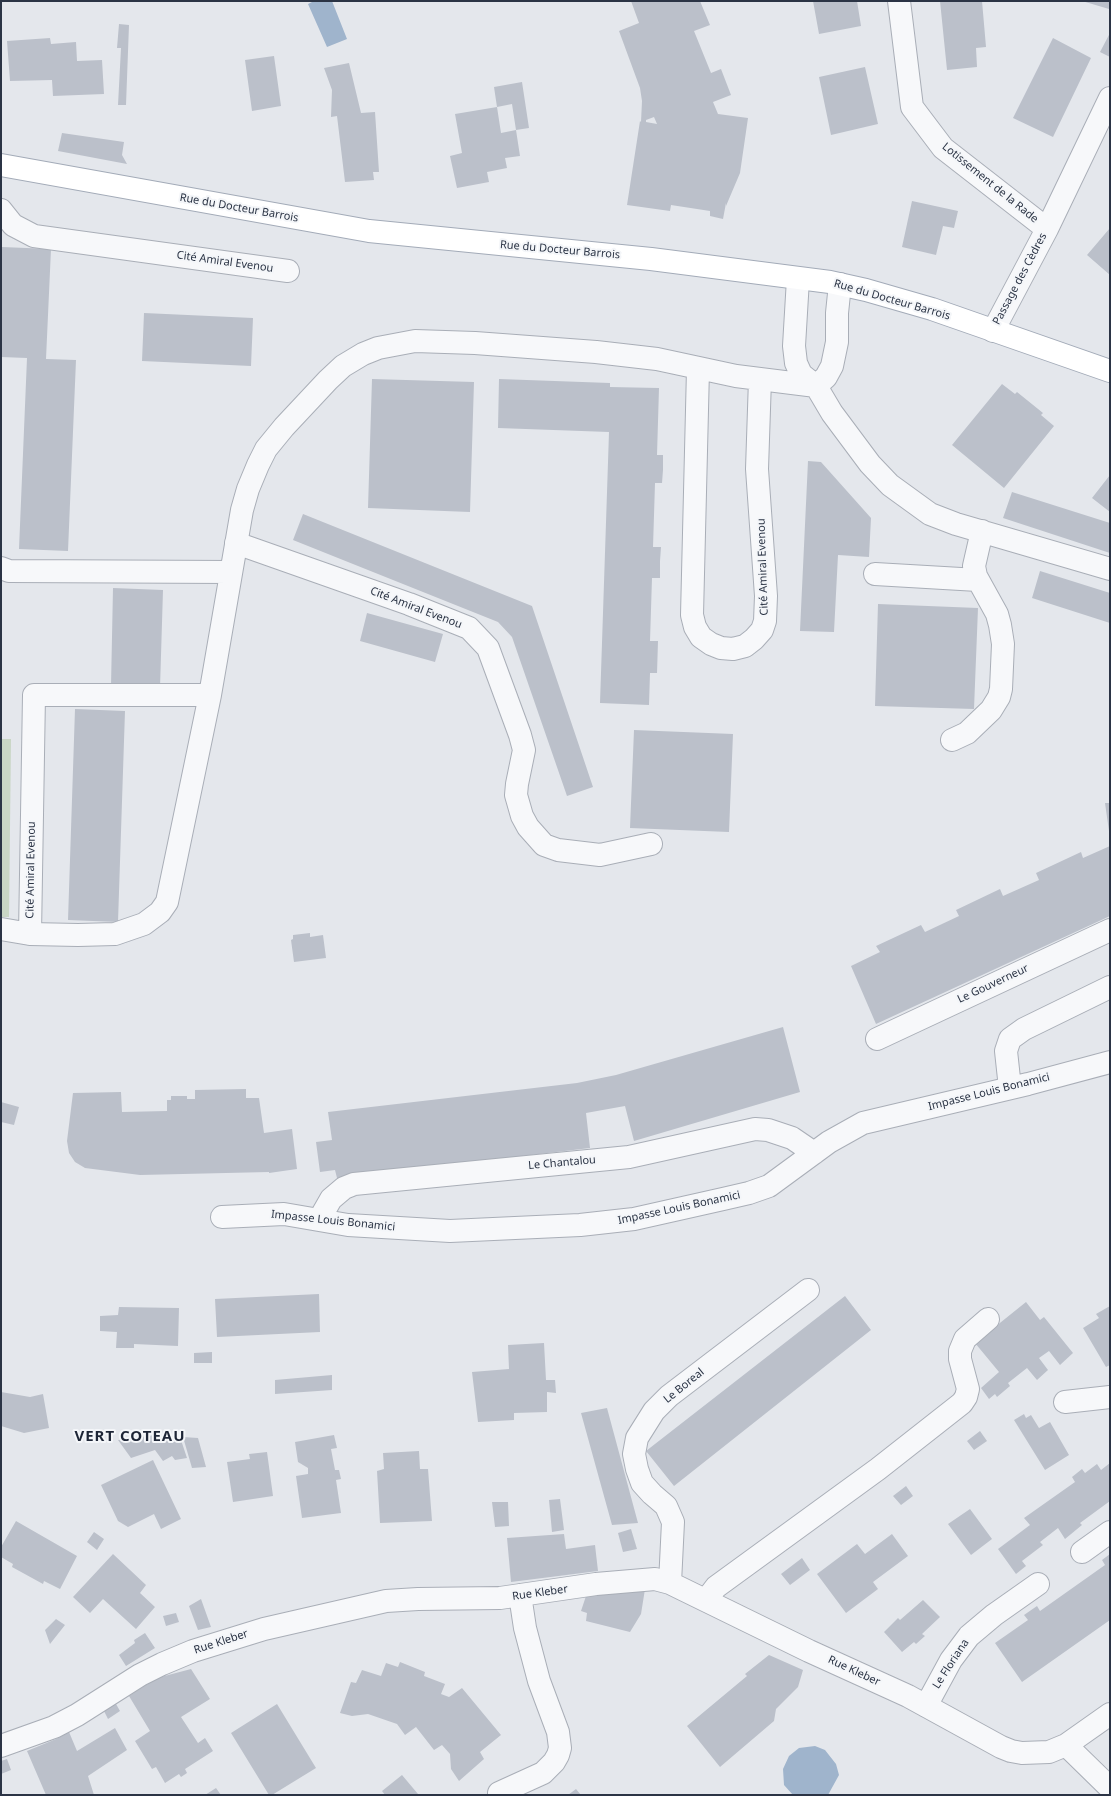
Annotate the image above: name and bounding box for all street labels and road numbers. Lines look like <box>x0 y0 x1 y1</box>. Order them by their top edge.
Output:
street label: Lotissement de la Rade <box>939 140 1041 226</box>
street label: Rue du Docteur Barrois <box>179 191 299 225</box>
street label: Passage des Cèdres <box>990 231 1050 327</box>
street label: Rue du Docteur Barrois <box>499 238 621 262</box>
street label: Cité Amiral Evenou <box>176 249 274 275</box>
street label: Rue du Docteur Barrois <box>832 277 952 323</box>
street label: Cité Amiral Evenou <box>755 518 771 616</box>
street label: Cité Amiral Evenou <box>368 584 464 632</box>
street label: Cité Amiral Evenou <box>24 821 38 919</box>
street label: Le Gouverneur <box>955 962 1031 1006</box>
street label: Impasse Louis Bonamici <box>927 1071 1051 1113</box>
street label: Le Chantalou <box>528 1153 596 1173</box>
street label: Impasse Louis Bonamici <box>617 1189 741 1227</box>
street label: Impasse Louis Bonamici <box>270 1208 396 1234</box>
street label: Le Boreal <box>661 1366 707 1406</box>
street label: Rue Kleber <box>511 1583 569 1603</box>
street label: Rue Kleber <box>192 1627 250 1657</box>
street label: Le Floriana <box>930 1637 972 1691</box>
street label: Rue Kleber <box>826 1653 882 1689</box>

